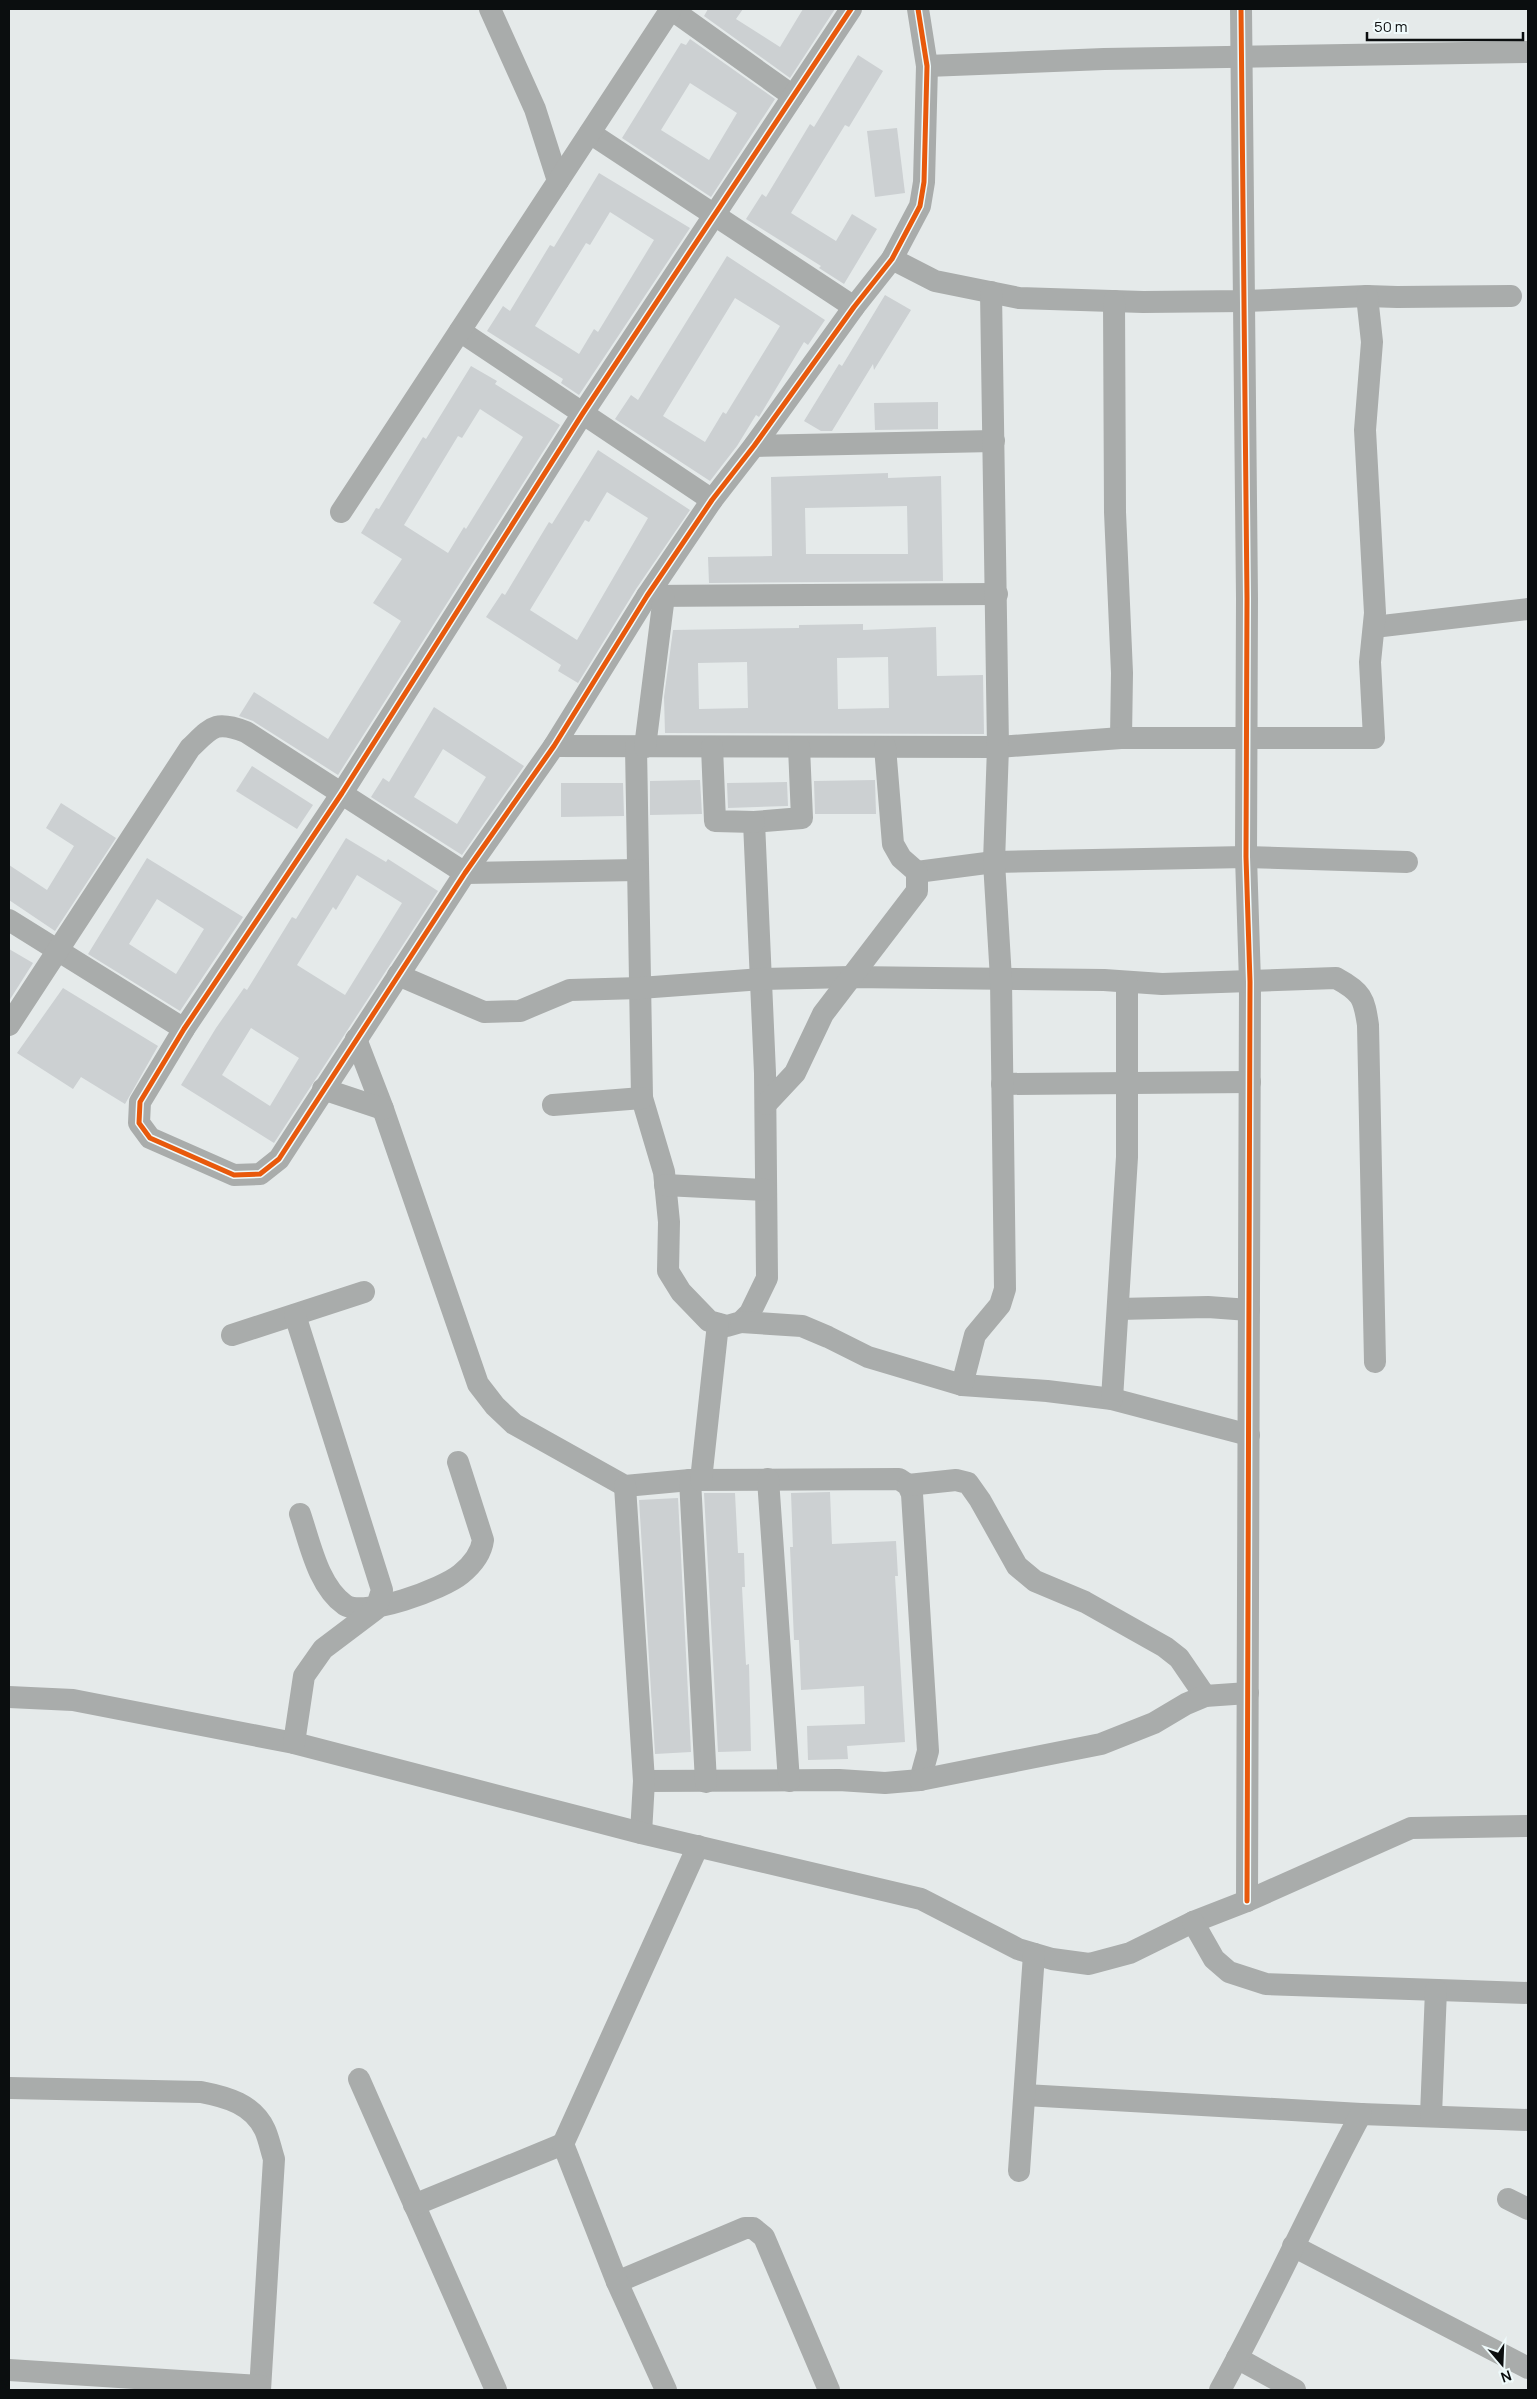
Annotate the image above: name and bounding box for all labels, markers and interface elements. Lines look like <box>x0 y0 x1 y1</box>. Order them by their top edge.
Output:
scale bar <box>1367 10 1523 42</box>
text: 50 m <box>1374 16 1408 37</box>
north arrow <box>1477 2339 1527 2389</box>
text: N <box>1499 2366 1514 2387</box>

